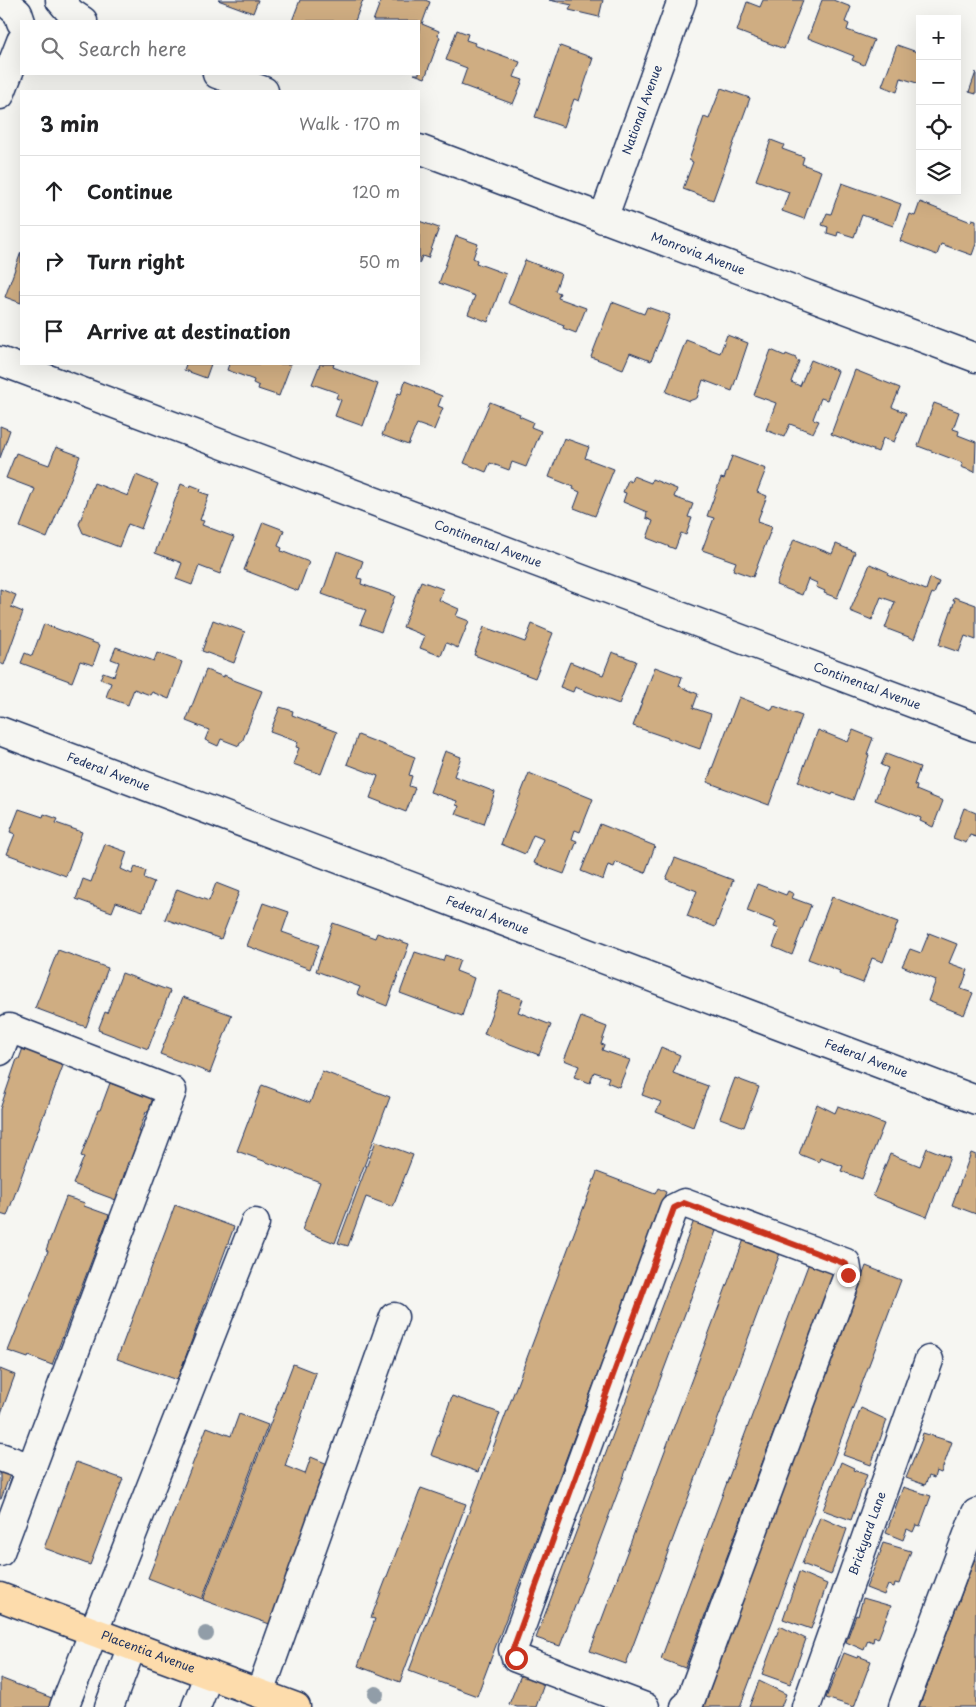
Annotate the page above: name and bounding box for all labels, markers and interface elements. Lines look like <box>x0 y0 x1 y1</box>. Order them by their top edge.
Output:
map controls <box>916 15 961 195</box>
button: + <box>916 15 961 60</box>
search box <box>20 20 420 75</box>
icon: search <box>38 34 66 62</box>
text: Search here <box>78 34 187 62</box>
button: − <box>916 60 961 105</box>
street label: National Avenue <box>617 62 666 157</box>
button: locate <box>916 105 961 150</box>
text: 3 min <box>40 107 99 139</box>
text: Walk · 170 m <box>299 111 400 135</box>
button: layers <box>916 150 961 195</box>
icon: ahead <box>40 177 68 205</box>
text: Continue <box>87 177 173 205</box>
text: 120 m <box>353 179 400 203</box>
street label: Monrovia Avenue <box>649 227 748 279</box>
icon: right <box>40 247 68 275</box>
text: Turn right <box>87 247 185 275</box>
text: 50 m <box>359 249 400 273</box>
icon: arrive <box>40 317 68 345</box>
text: Arrive at destination <box>87 317 291 345</box>
street label: Continental Avenue <box>432 515 545 571</box>
street label: Continental Avenue <box>811 657 924 714</box>
street label: Federal Avenue <box>65 747 153 795</box>
street label: Federal Avenue <box>444 890 532 938</box>
street label: Federal Avenue <box>822 1034 911 1081</box>
route end <box>837 1264 860 1287</box>
street label: Brickyard Lane <box>843 1489 890 1578</box>
street label: Placentia Avenue <box>99 1625 198 1677</box>
route start <box>505 1647 528 1670</box>

